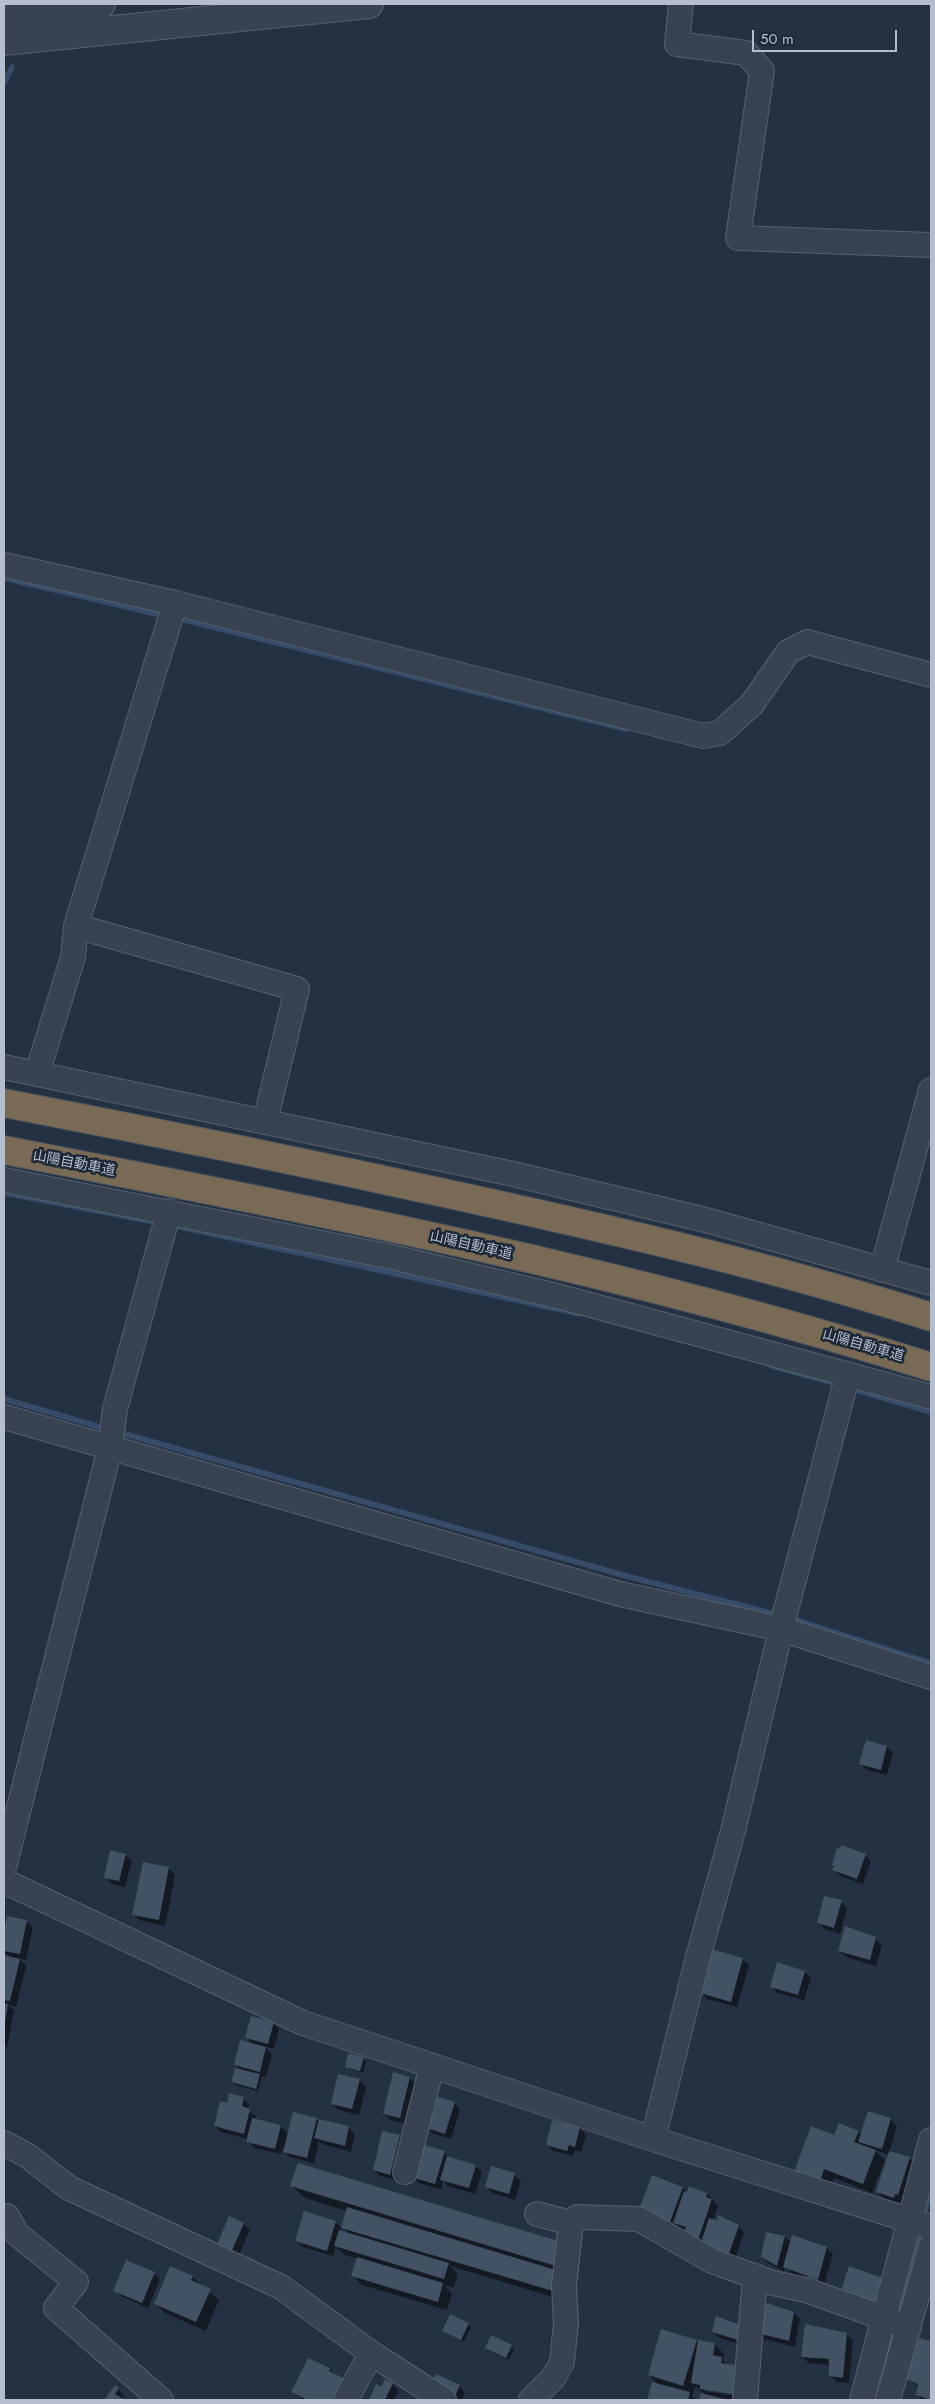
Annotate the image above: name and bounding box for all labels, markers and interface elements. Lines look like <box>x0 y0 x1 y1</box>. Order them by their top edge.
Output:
scale bar <box>755 20 900 52</box>
text: 50 m <box>760 28 794 50</box>
street label: 山陽自動車道 <box>31 1148 117 1180</box>
street label: 山陽自動車道 <box>428 1228 514 1264</box>
street label: 山陽自動車道 <box>820 1326 906 1366</box>

